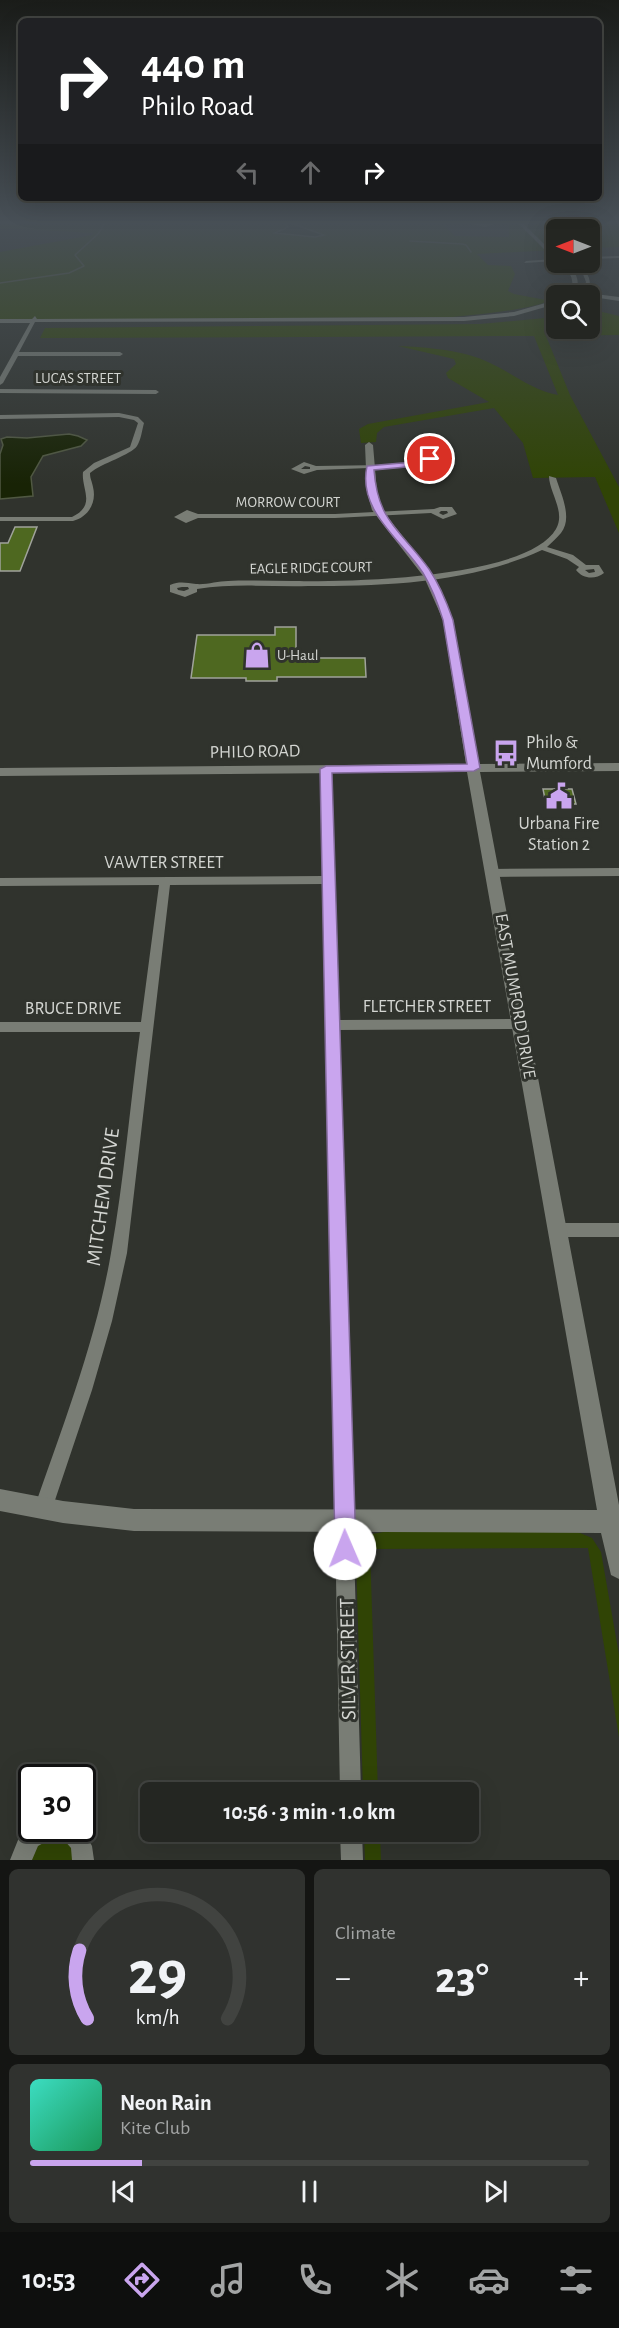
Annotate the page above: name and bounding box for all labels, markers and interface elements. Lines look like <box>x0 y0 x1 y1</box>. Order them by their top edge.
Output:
icon: right <box>42 42 120 120</box>
text: 440 m <box>141 44 245 86</box>
text: Philo Road <box>141 93 254 120</box>
icon: left <box>231 156 264 189</box>
icon: ahead <box>294 156 327 189</box>
icon: right <box>357 156 390 189</box>
north arrow <box>546 219 600 273</box>
map controls <box>546 219 600 339</box>
button: search <box>546 285 600 339</box>
street label: LUCAS STREET <box>35 371 122 386</box>
pin <box>404 433 455 484</box>
icon: arrive <box>413 442 446 475</box>
street label: MORROW COURT <box>236 495 341 510</box>
street label: EAGLE RIDGE COURT <box>249 559 373 577</box>
shop icon: U-Haul <box>242 640 272 670</box>
place label: U-Haul <box>277 648 318 663</box>
place label: Philo & Mumford <box>526 734 592 773</box>
bus stop icon: Philo & Mumford <box>491 738 521 768</box>
street label: PHILO ROAD <box>209 742 301 762</box>
public building icon: Urbana Fire Station 2 <box>544 781 574 811</box>
place label: Urbana Fire Station 2 <box>519 815 599 854</box>
street label: VAWTER STREET <box>104 854 224 872</box>
street label: EAST MUMFORD DRIVE <box>492 912 538 1080</box>
street label: FLETCHER STREET <box>363 998 491 1016</box>
street label: BRUCE DRIVE <box>25 1000 122 1018</box>
street label: MITCHEM DRIVE <box>83 1127 123 1267</box>
position arrow <box>313 1517 377 1581</box>
street label: SILVER STREET <box>336 1598 360 1720</box>
speed limit sign: 30 <box>18 1764 96 1842</box>
text: 10:56 · 3 min · 1.0 km <box>223 1801 396 1823</box>
text: Climate <box>335 1923 396 1943</box>
text: 29 <box>127 1943 187 2005</box>
text: 23° <box>435 1956 489 2001</box>
text: − <box>335 1962 351 1995</box>
text: + <box>573 1962 589 1995</box>
text: km/h <box>135 2007 179 2028</box>
text: Neon Rain <box>120 2092 212 2114</box>
text: Kite Club <box>120 2118 190 2138</box>
icon: previous <box>107 2175 140 2208</box>
icon: pause <box>293 2175 326 2208</box>
icon: next <box>479 2175 512 2208</box>
icon: directions <box>121 2259 163 2301</box>
icon: music <box>207 2259 249 2301</box>
icon: phone <box>294 2259 336 2301</box>
icon: climate <box>381 2259 423 2301</box>
icon: car <box>468 2259 510 2301</box>
icon: filters <box>555 2259 597 2301</box>
text: 10:53 <box>22 2266 76 2293</box>

